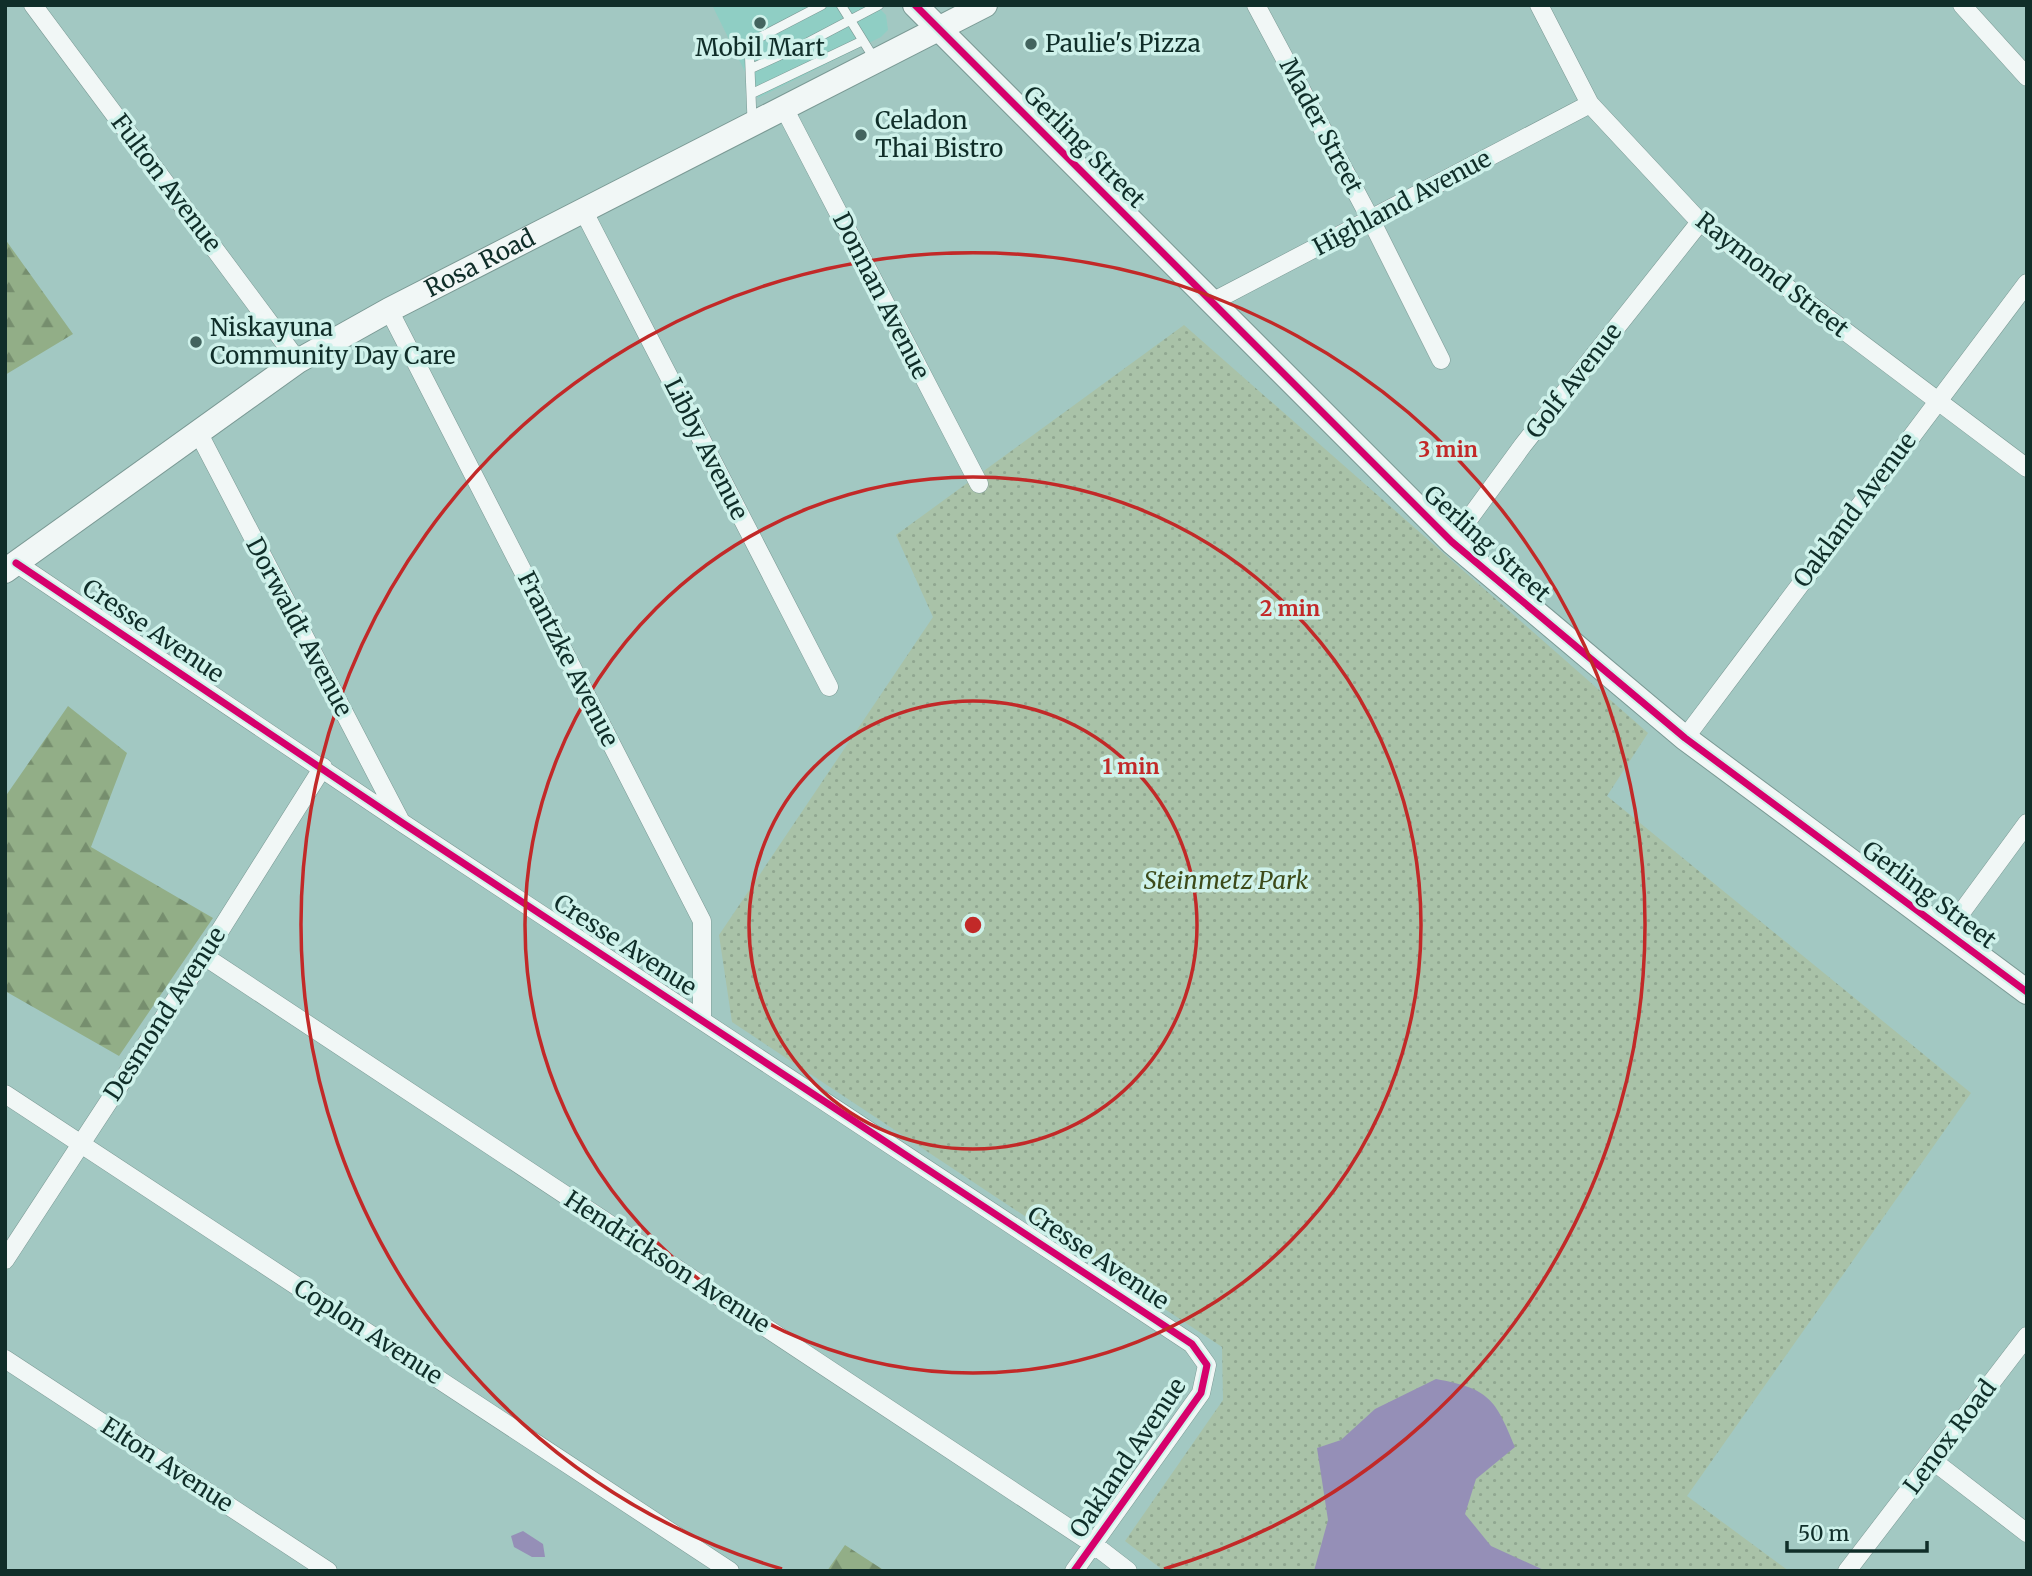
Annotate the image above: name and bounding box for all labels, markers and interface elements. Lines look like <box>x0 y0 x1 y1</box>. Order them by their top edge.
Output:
marker: Mobil Mart <box>752 15 768 31</box>
place label: Paulie's Pizza <box>1045 28 1201 59</box>
place label: Mobil Mart <box>695 32 825 63</box>
marker: Paulie's Pizza <box>1023 36 1039 52</box>
street label: Mader Street <box>1273 53 1370 199</box>
street label: Gerling Street <box>1017 79 1152 215</box>
place label: Celadon Thai Bistro <box>875 105 1003 164</box>
street label: Fulton Avenue <box>104 107 228 258</box>
marker: Celadon Thai Bistro <box>853 127 869 143</box>
street label: Highland Avenue <box>1307 143 1496 263</box>
street label: Raymond Street <box>1690 205 1856 344</box>
street label: Donnan Avenue <box>826 207 937 384</box>
street label: Rosa Road <box>419 222 540 304</box>
place label: Niskayuna Community Day Care <box>210 312 456 371</box>
street label: Golf Avenue <box>1519 317 1628 445</box>
marker: Niskayuna Community Day Care <box>188 334 204 350</box>
street label: Libby Avenue <box>658 373 755 525</box>
street label: Oakland Avenue <box>1786 426 1923 593</box>
text: 3 min <box>1418 436 1478 463</box>
street label: Gerling Street <box>1417 478 1558 609</box>
street label: Dorwaldt Avenue <box>239 532 360 722</box>
street label: Frantzke Avenue <box>511 566 626 751</box>
street label: Cresse Avenue <box>76 572 230 689</box>
text: 2 min <box>1260 595 1320 622</box>
text: 1 min <box>1102 753 1160 780</box>
street label: Gerling Street <box>1856 834 2003 956</box>
park label: Steinmetz Park <box>1144 865 1308 896</box>
street label: Cresse Avenue <box>548 887 703 1002</box>
centre of rings <box>961 913 985 937</box>
street label: Desmond Avenue <box>97 921 232 1106</box>
street label: Hendrickson Avenue <box>559 1184 776 1340</box>
street label: Cresse Avenue <box>1021 1199 1175 1316</box>
street label: Coplon Avenue <box>288 1272 448 1391</box>
street label: Oakland Avenue <box>1063 1372 1192 1544</box>
street label: Lenox Road <box>1896 1373 2003 1500</box>
street label: Elton Avenue <box>95 1410 239 1519</box>
scale bar <box>1787 1510 1927 1554</box>
text: 50 m <box>1798 1520 1849 1547</box>

